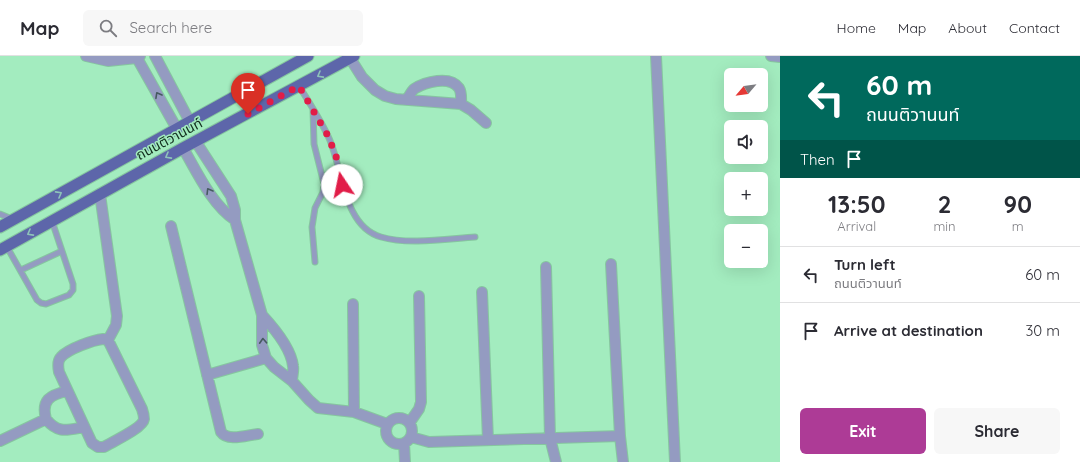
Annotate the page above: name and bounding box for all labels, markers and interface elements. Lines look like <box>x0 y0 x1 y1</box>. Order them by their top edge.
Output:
search box <box>83 10 363 46</box>
text: Map <box>20 16 59 40</box>
icon: search <box>97 17 119 39</box>
text: Search here <box>129 18 212 37</box>
text: Home <box>837 19 876 37</box>
text: Map <box>898 19 926 37</box>
text: About <box>948 19 987 37</box>
text: Contact <box>1009 19 1060 37</box>
text: 60 m <box>866 67 932 102</box>
north arrow <box>724 68 768 112</box>
map controls <box>724 68 768 268</box>
one-way arrow <box>317 70 324 77</box>
icon: left <box>800 72 852 124</box>
pin <box>231 73 265 114</box>
icon: arrive <box>237 79 259 101</box>
one-way arrow <box>155 92 162 99</box>
text: ถนนติวานนท์ <box>866 103 960 126</box>
street label: ถนนติวานนท์ <box>133 114 205 164</box>
button: sound <box>724 120 768 164</box>
icon: arrive <box>843 148 865 170</box>
text: Then <box>800 150 835 169</box>
one-way arrow <box>165 152 172 159</box>
position arrow <box>321 164 363 206</box>
button: + <box>724 172 768 216</box>
one-way arrow <box>207 188 214 195</box>
text: 13:50 <box>828 189 885 219</box>
text: 2 <box>938 189 951 219</box>
text: 90 <box>1004 189 1032 219</box>
one-way arrow <box>55 192 62 199</box>
text: Arrival <box>837 218 876 234</box>
text: min <box>933 218 956 234</box>
text: m <box>1012 218 1024 234</box>
button: − <box>724 224 768 268</box>
one-way arrow <box>27 229 34 236</box>
text: Turn left <box>834 255 896 274</box>
icon: left <box>800 264 822 286</box>
text: 60 m <box>1025 265 1060 284</box>
text: ถนนติวานนท์ <box>834 275 902 291</box>
icon: arrive <box>800 320 822 342</box>
text: Arrive at destination <box>834 321 983 340</box>
text: 30 m <box>1025 321 1060 340</box>
one-way arrow <box>258 338 267 344</box>
button: Exit <box>800 408 926 454</box>
button: Share <box>934 408 1060 454</box>

